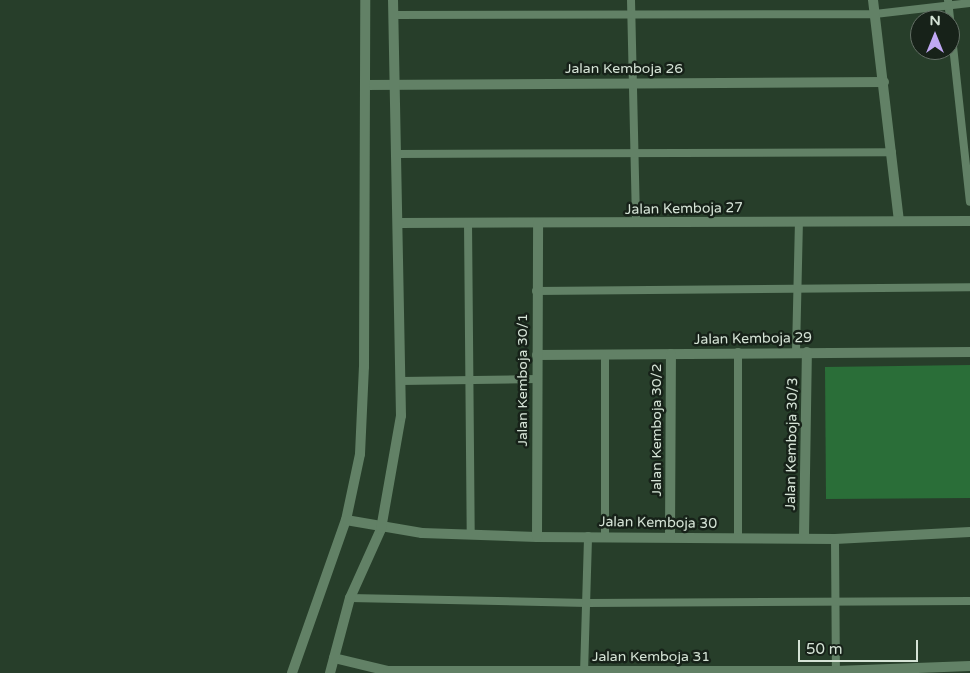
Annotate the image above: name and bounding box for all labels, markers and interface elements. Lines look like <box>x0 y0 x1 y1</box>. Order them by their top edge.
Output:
north arrow <box>910 10 960 60</box>
text: N <box>929 12 941 29</box>
street label: Jalan Kemboja 26 <box>565 61 683 77</box>
street label: Jalan Kemboja 27 <box>625 200 743 218</box>
street label: Jalan Kemboja 30/1 <box>515 313 531 447</box>
street label: Jalan Kemboja 29 <box>694 330 812 348</box>
street label: Jalan Kemboja 30/2 <box>649 363 665 497</box>
street label: Jalan Kemboja 30/3 <box>782 377 802 511</box>
street label: Jalan Kemboja 30 <box>599 514 717 532</box>
scale bar <box>800 630 920 662</box>
text: 50 m <box>806 640 843 658</box>
street label: Jalan Kemboja 31 <box>592 649 710 665</box>

